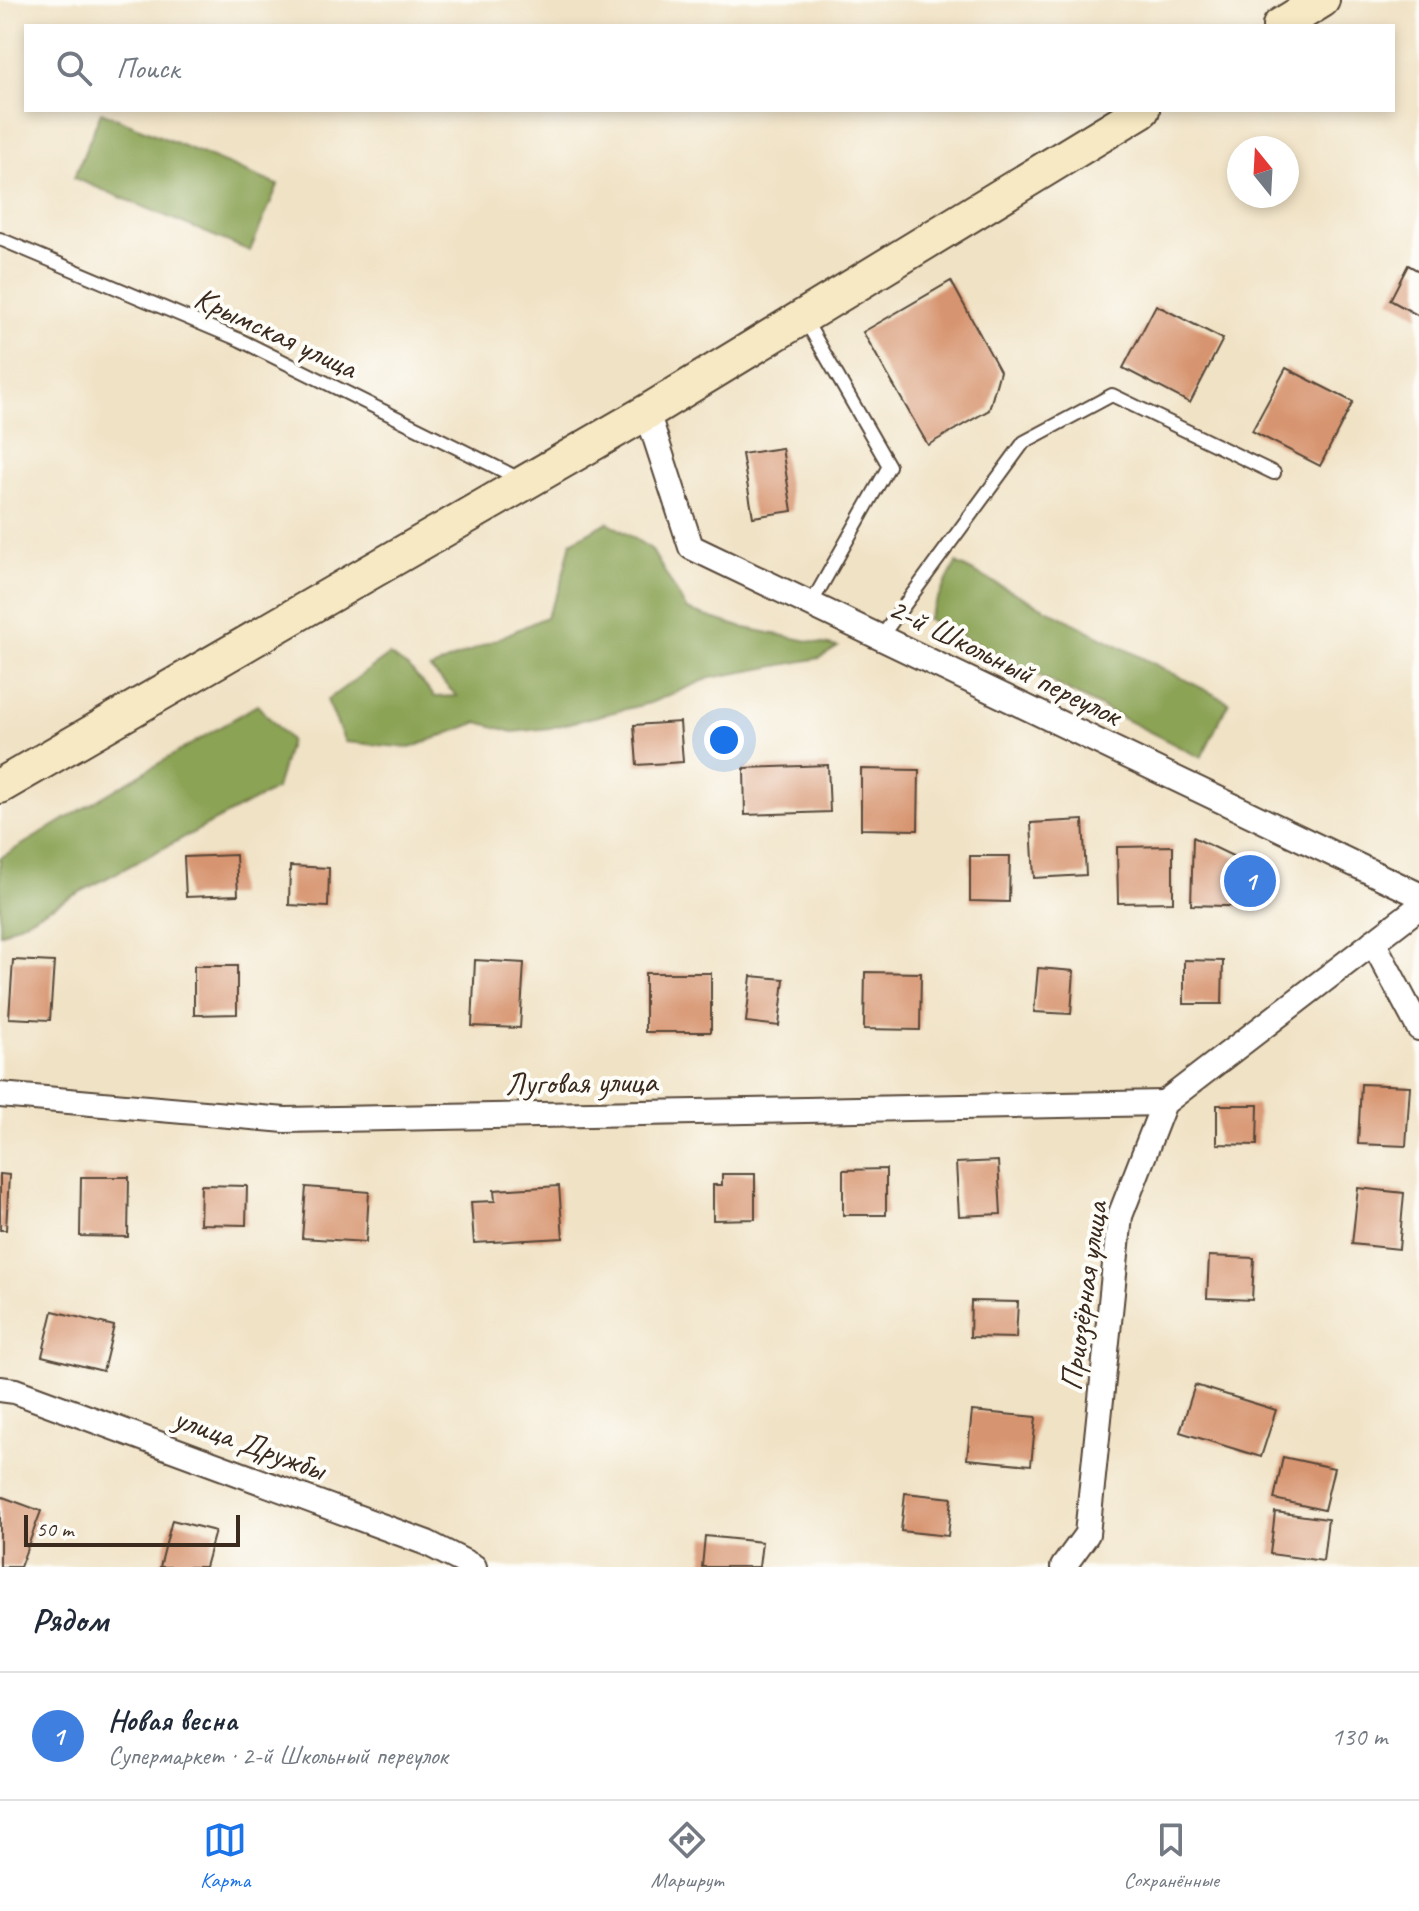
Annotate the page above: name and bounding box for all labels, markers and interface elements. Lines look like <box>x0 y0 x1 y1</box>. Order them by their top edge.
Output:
search box <box>24 24 1395 112</box>
icon: search <box>52 46 96 90</box>
text: Поиск <box>116 49 179 87</box>
north arrow <box>1227 136 1299 208</box>
street label: Крымская улица <box>188 277 365 389</box>
street label: 2-й Школьный переулок <box>882 587 1131 737</box>
your location <box>704 720 744 760</box>
pin: 1 <box>1224 851 1276 911</box>
street label: Луговая улица <box>505 1061 659 1104</box>
street label: Приозёрная улица <box>1050 1197 1117 1393</box>
street label: улица Дружбы <box>167 1396 333 1490</box>
scale bar <box>24 1511 240 1547</box>
text: 50 m <box>36 1515 73 1543</box>
text: Рядом <box>32 1598 108 1641</box>
text: Новая весна <box>108 1701 237 1739</box>
text: 1 <box>52 1720 64 1753</box>
text: 130 m <box>1331 1720 1387 1753</box>
text: Супермаркет · 2-й Школьный переулок <box>108 1739 448 1772</box>
tab: Карта <box>200 1818 250 1894</box>
tab: Маршрут <box>651 1818 723 1894</box>
tab: Сохранённые <box>1123 1818 1219 1894</box>

